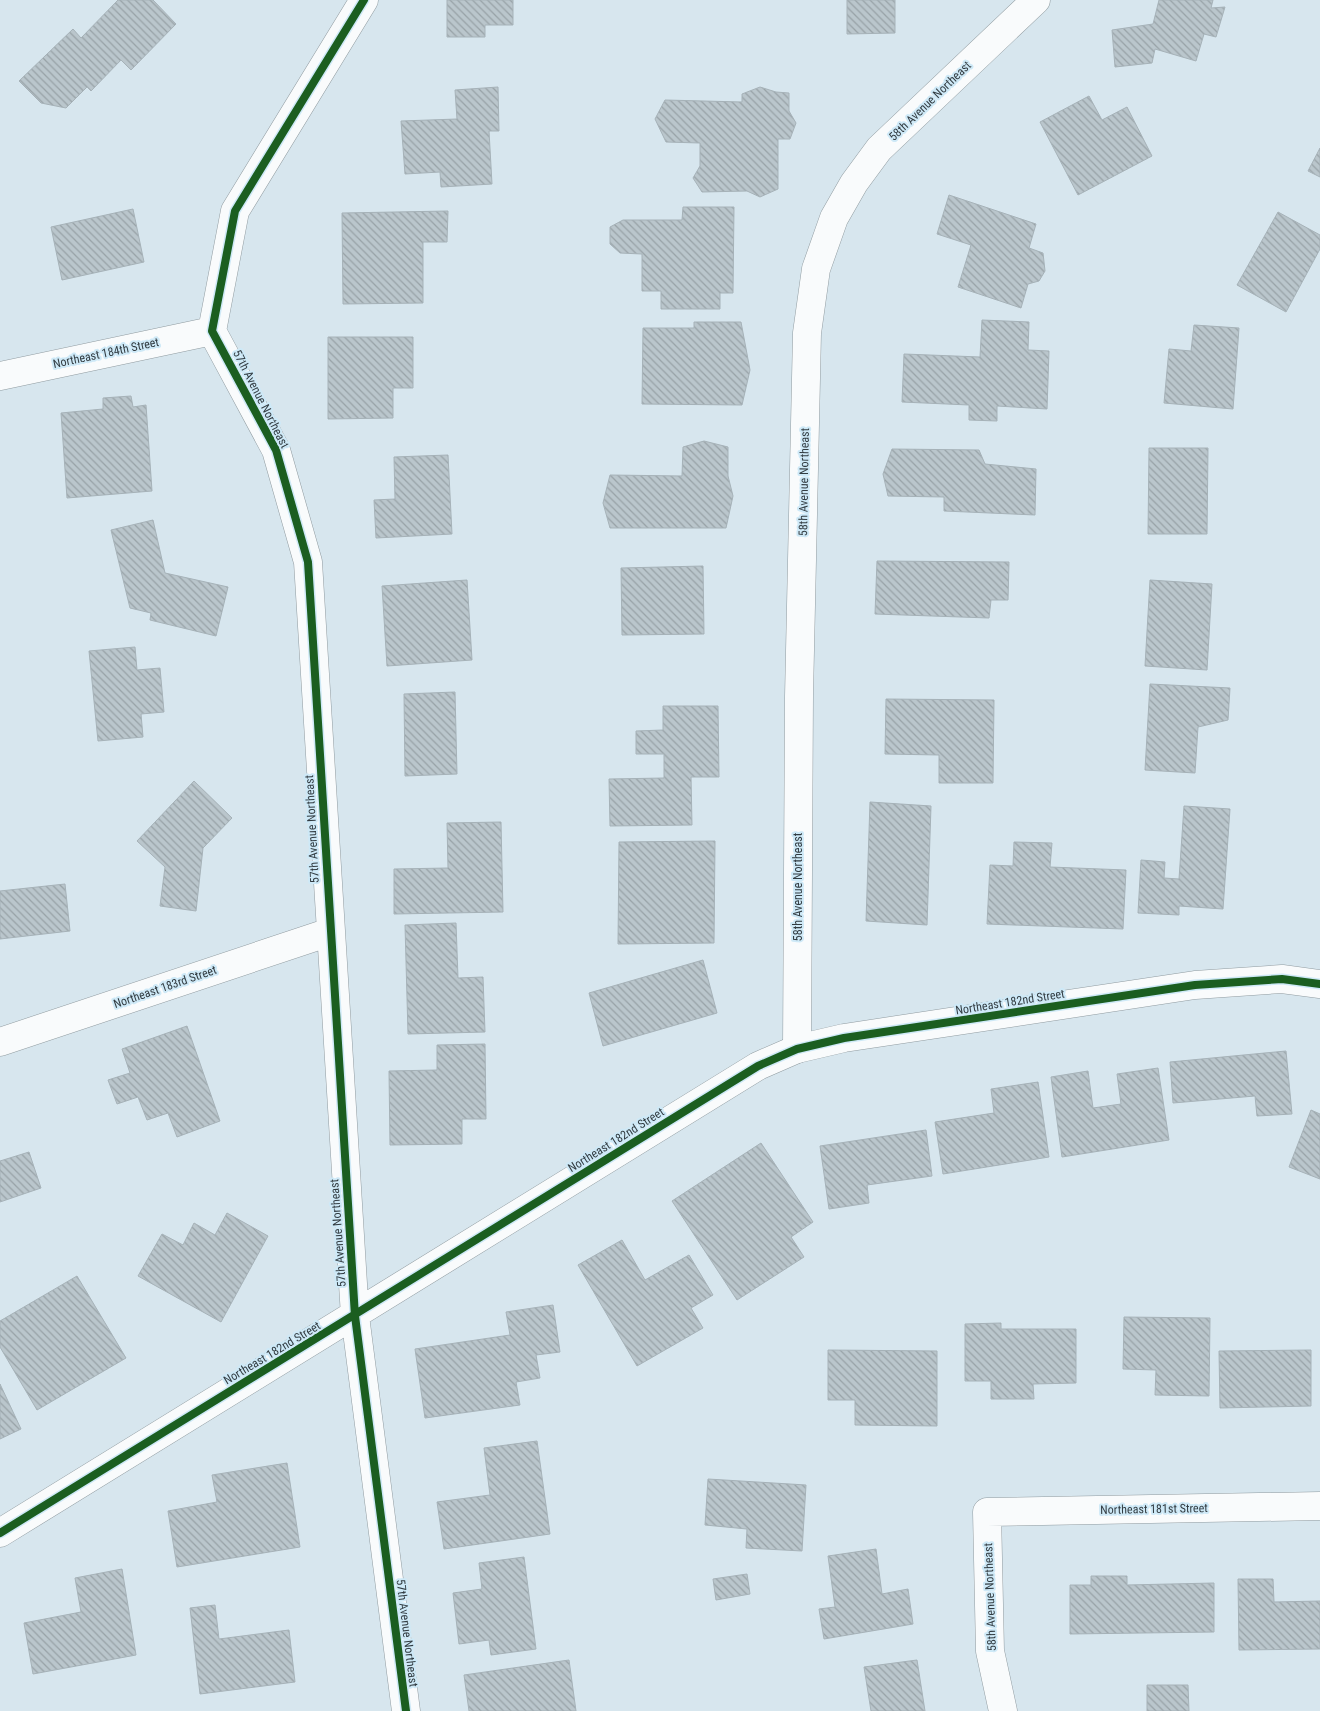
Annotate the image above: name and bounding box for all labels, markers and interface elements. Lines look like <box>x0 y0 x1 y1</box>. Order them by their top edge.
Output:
street label: 58th Avenue Northeast <box>886 58 974 144</box>
street label: Northeast 184th Street <box>52 335 161 371</box>
street label: 57th Avenue Northeast <box>230 348 292 451</box>
street label: 58th Avenue Northeast <box>796 427 812 536</box>
street label: 57th Avenue Northeast <box>302 774 322 883</box>
street label: 58th Avenue Northeast <box>791 832 805 941</box>
street label: Northeast 183rd Street <box>112 963 219 1011</box>
street label: Northeast 182nd Street <box>954 986 1066 1018</box>
street label: Northeast 182nd Street <box>566 1105 667 1175</box>
street label: 57th Avenue Northeast <box>327 1178 349 1288</box>
street label: Northeast 182nd Street <box>221 1318 323 1387</box>
street label: Northeast 181st Street <box>1100 1501 1208 1517</box>
street label: 58th Avenue Northeast <box>981 1542 999 1651</box>
street label: 57th Avenue Northeast <box>393 1578 421 1688</box>

